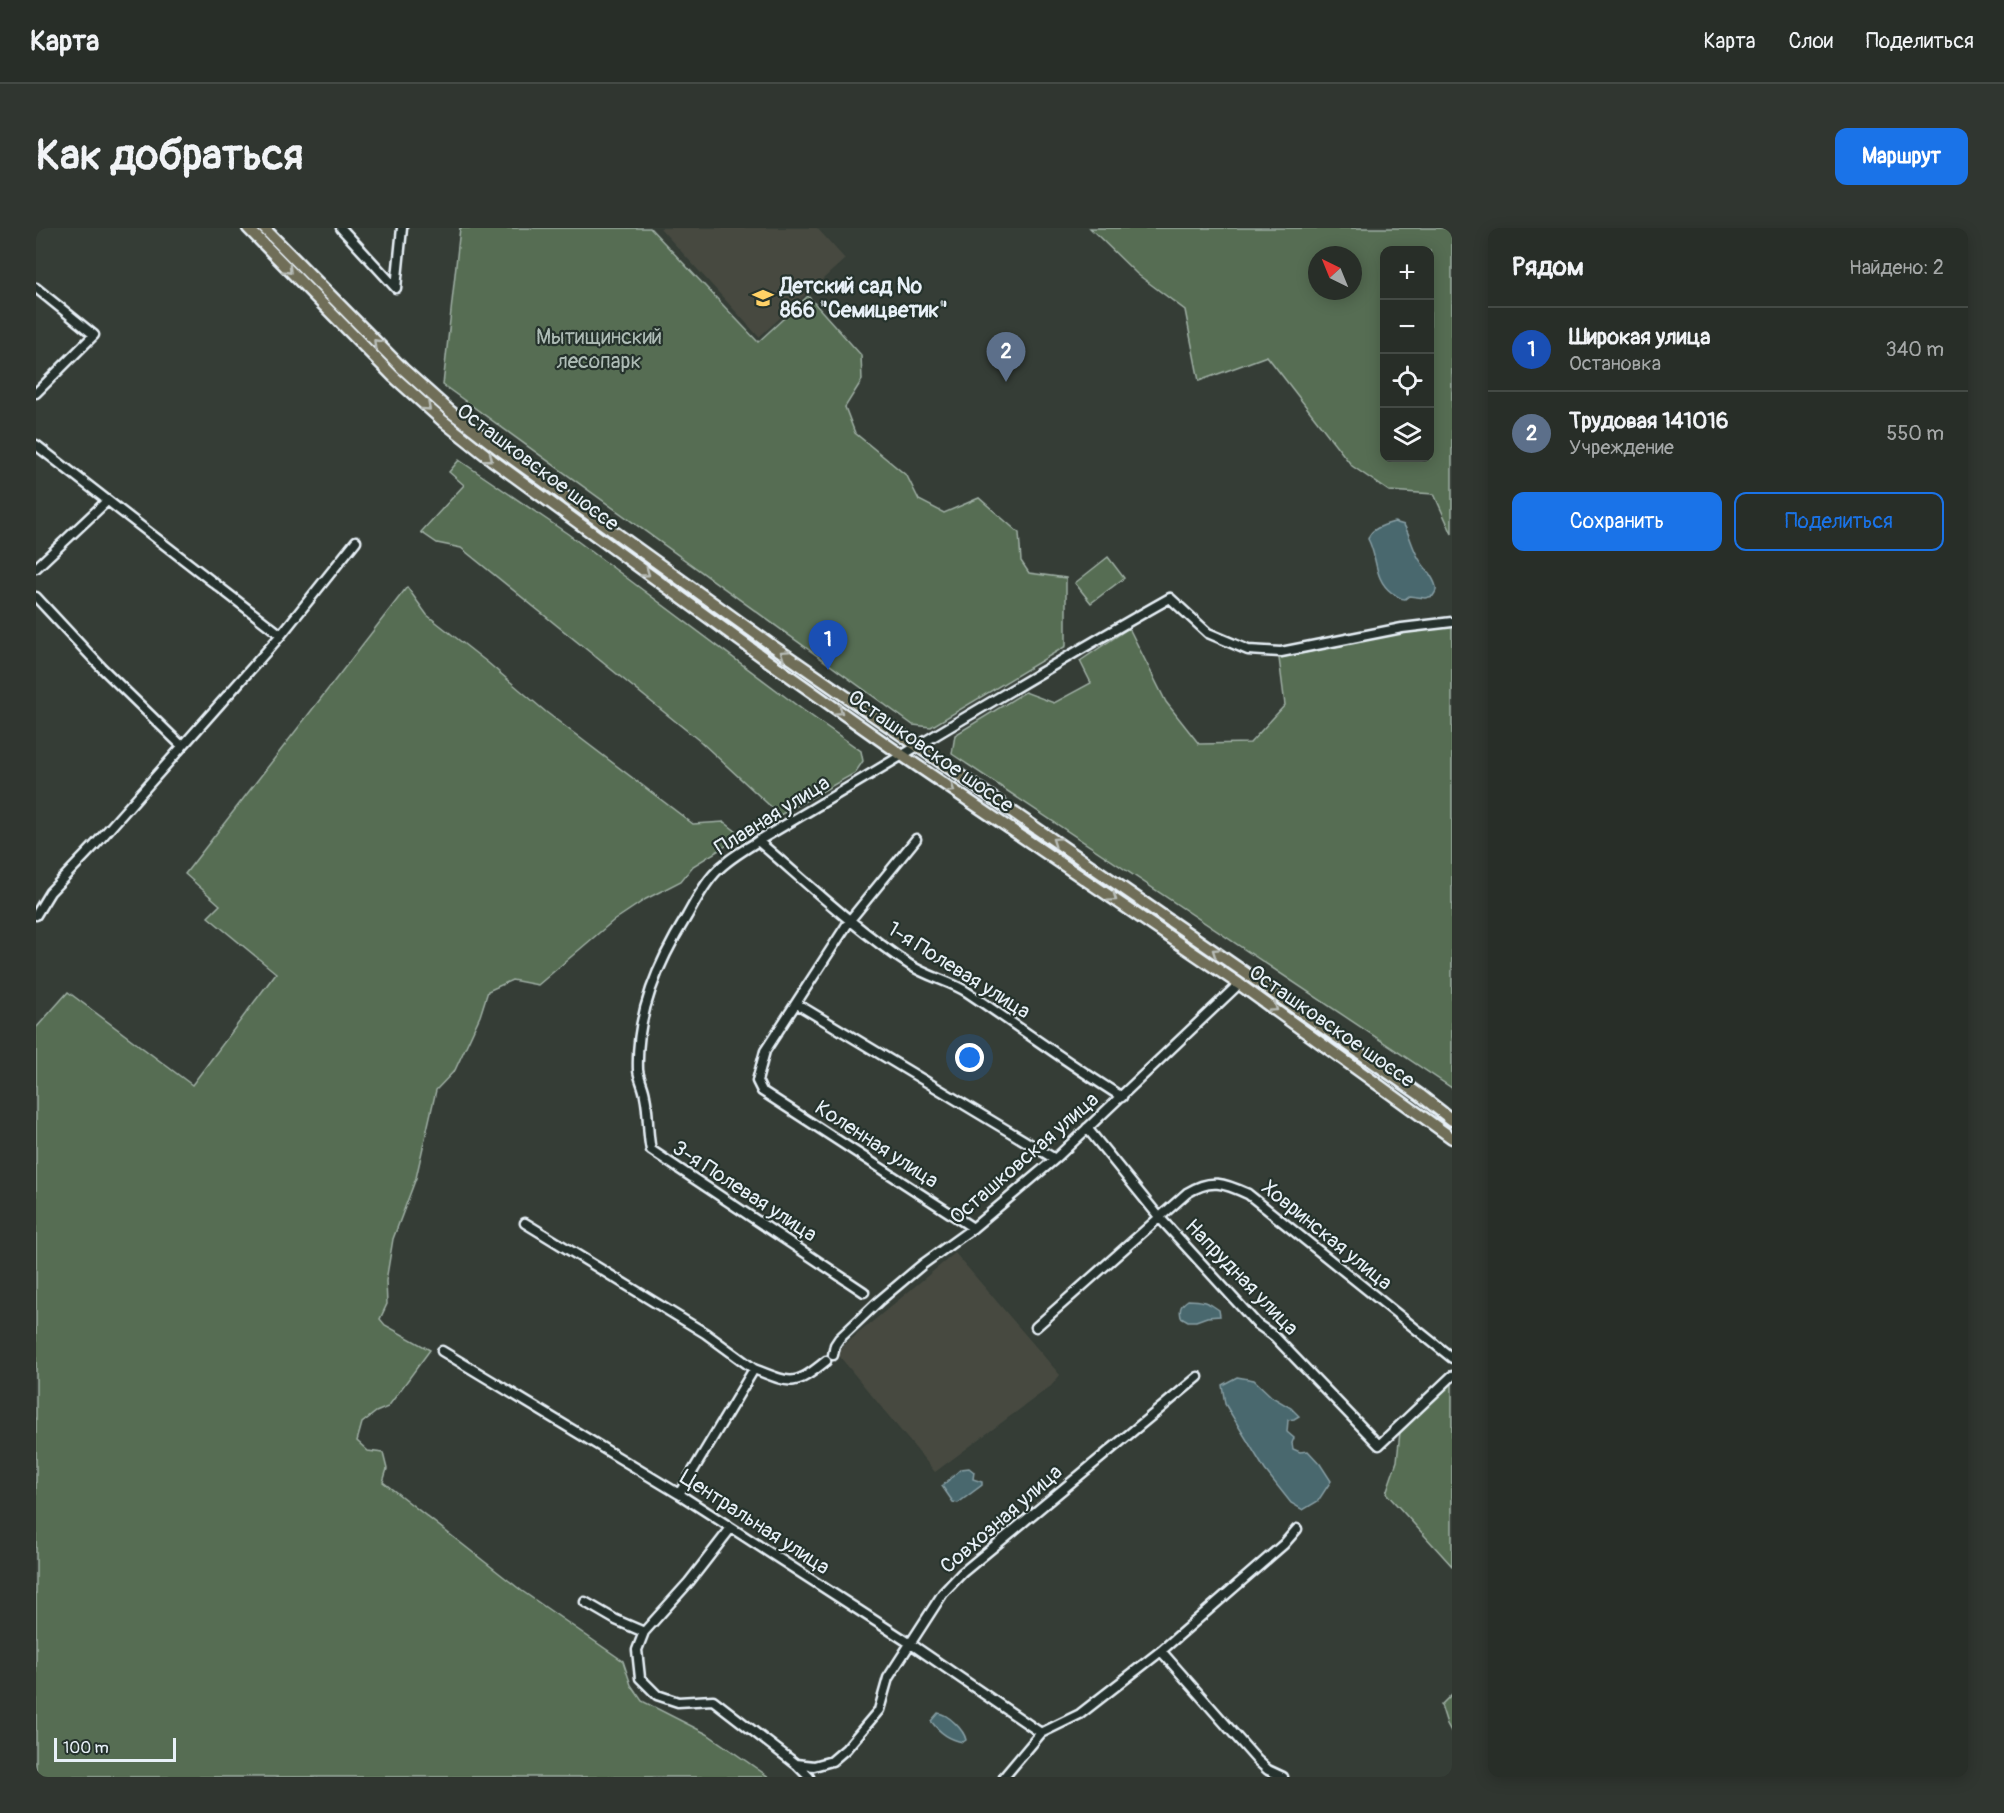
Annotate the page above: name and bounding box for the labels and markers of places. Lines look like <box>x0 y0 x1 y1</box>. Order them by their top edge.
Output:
place label: Детский сад № 866 "Семицветик" <box>778 273 948 324</box>
school or university icon: Детский сад № 866 "Семицветик" <box>751 286 775 310</box>
pin: 2 <box>986 332 1026 382</box>
pin: 1 <box>808 620 848 670</box>

